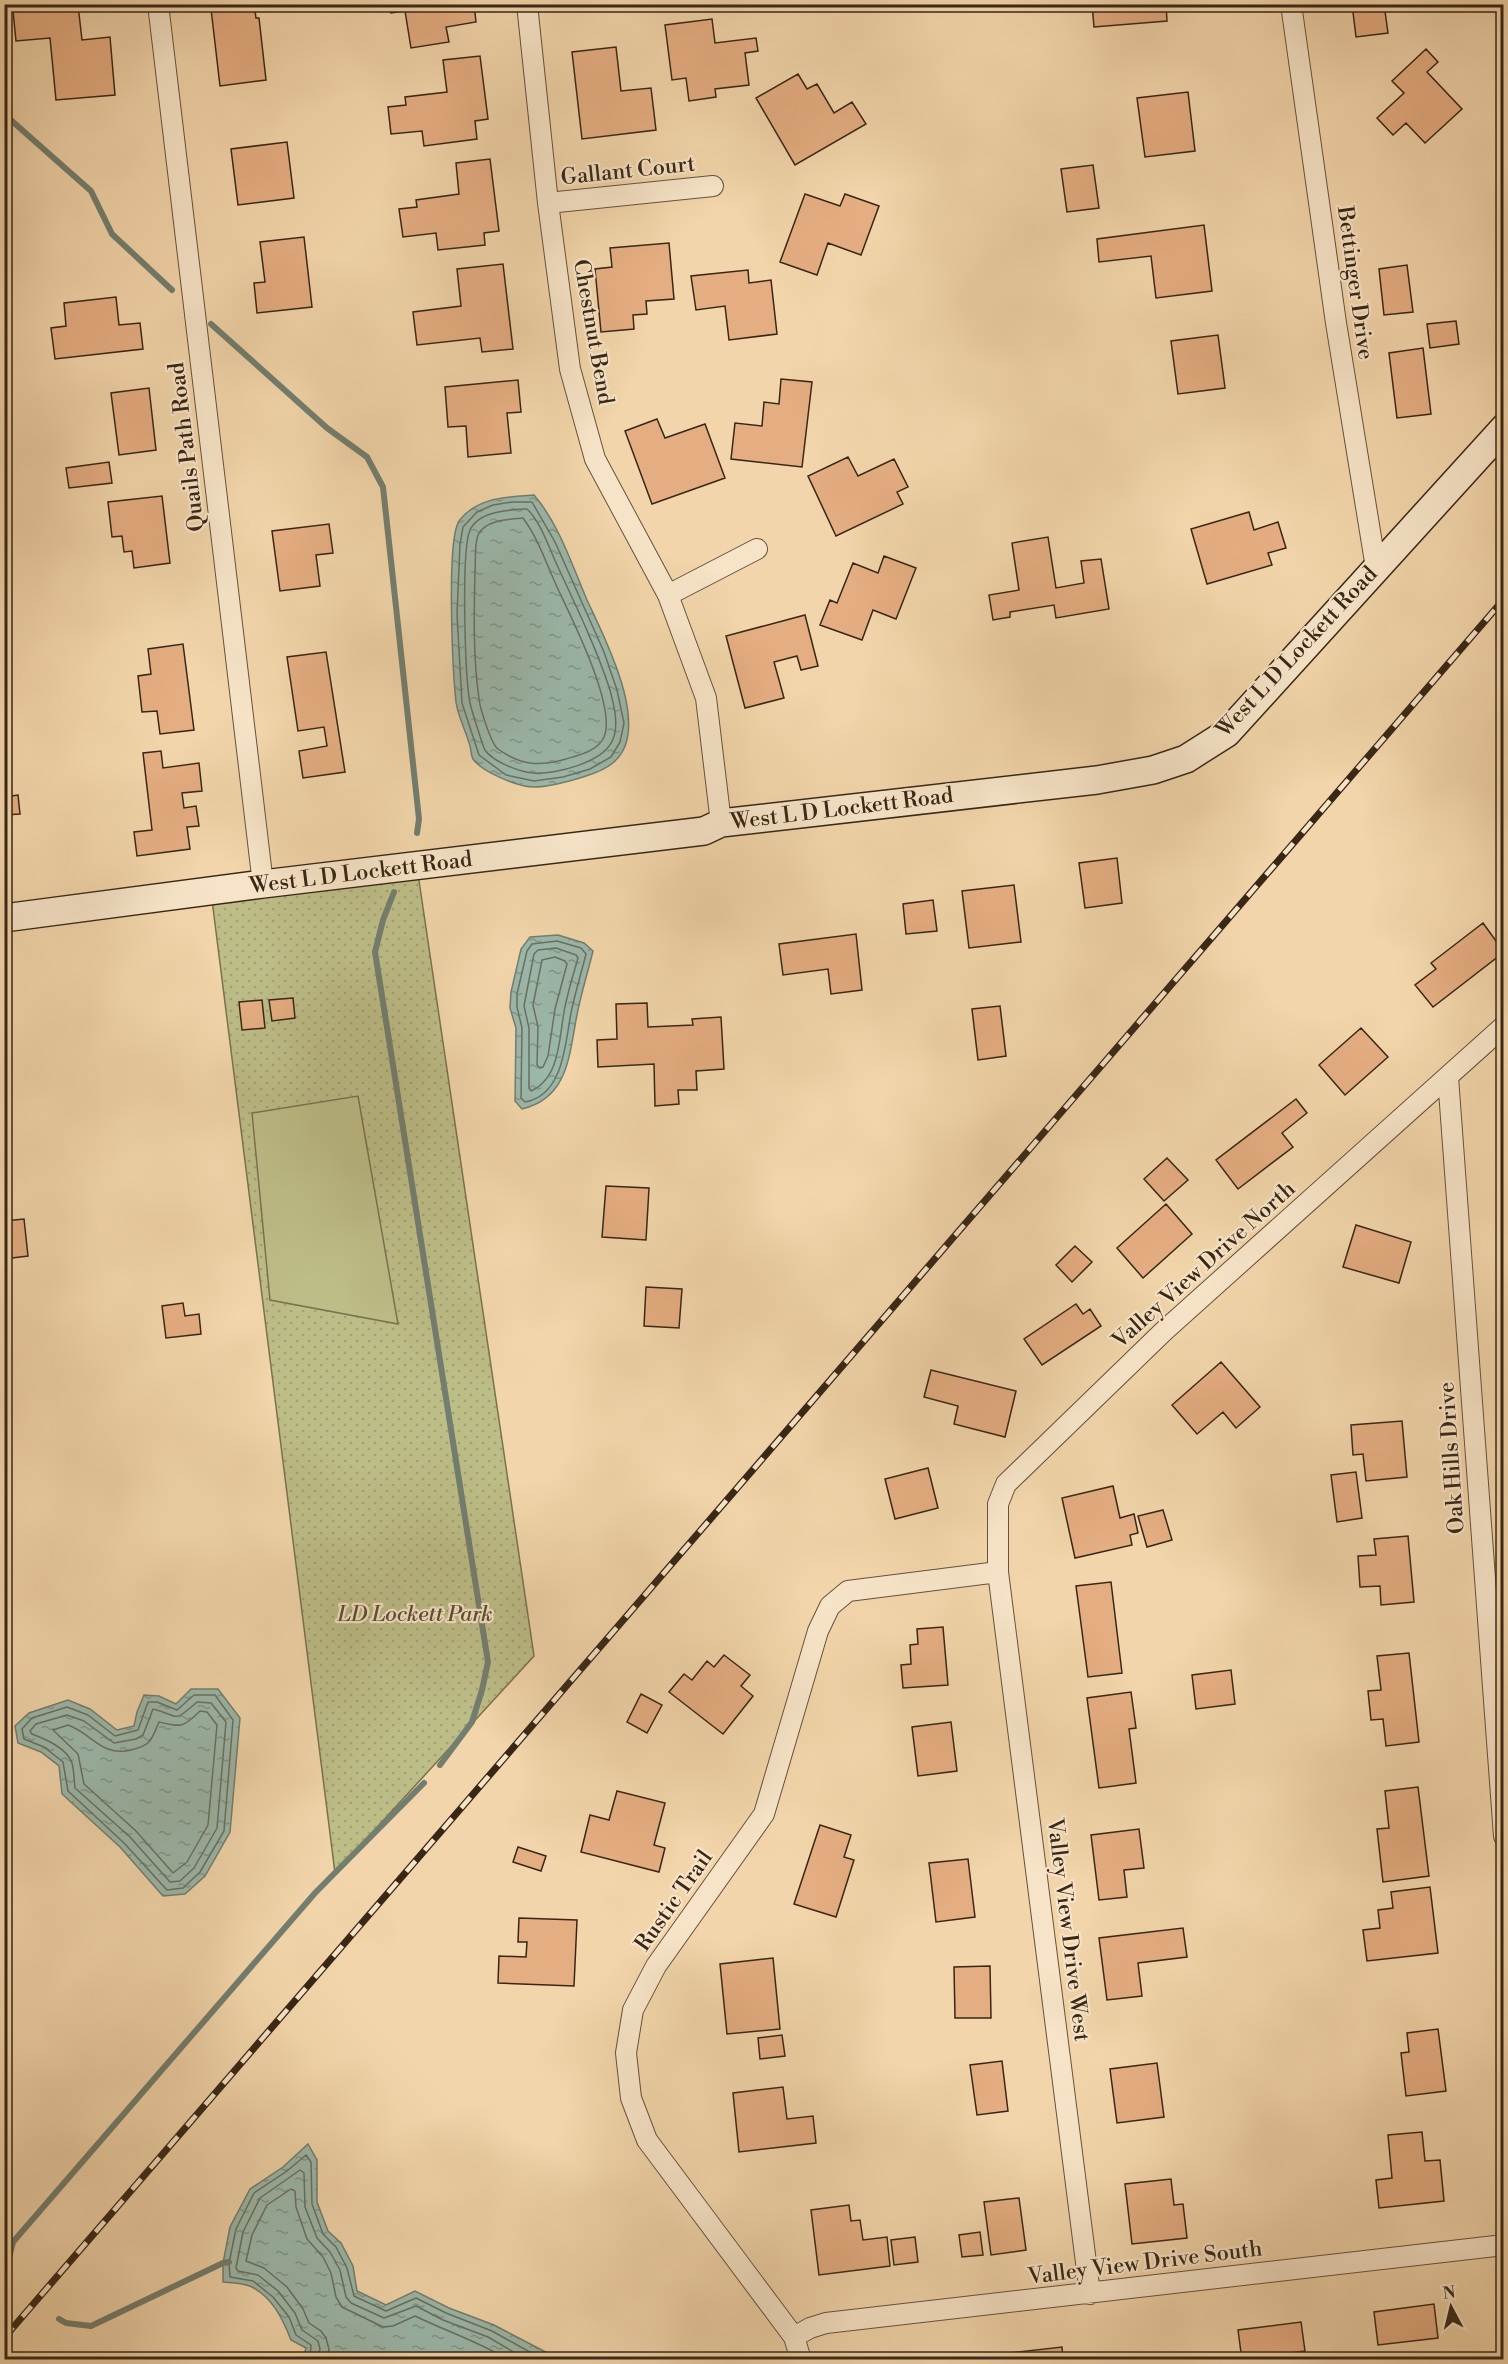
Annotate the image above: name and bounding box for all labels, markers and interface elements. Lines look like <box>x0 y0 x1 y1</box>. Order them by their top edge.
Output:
street label: Gallant Court <box>560 151 697 191</box>
street label: Bettinger Drive <box>1331 203 1379 362</box>
street label: Chestnut Bend <box>567 257 619 407</box>
street label: Quails Path Road <box>163 360 211 533</box>
street label: West L D Lockett Road <box>1210 560 1384 744</box>
street label: West L D Lockett Road <box>728 782 955 836</box>
street label: West L D Lockett Road <box>247 846 474 900</box>
street label: Valley View Drive North <box>1106 1176 1301 1355</box>
street label: Oak Hills Drive <box>1433 1381 1471 1535</box>
park label: LD Lockett Park <box>337 1601 492 1628</box>
street label: Valley View Drive West <box>1041 1816 1095 2043</box>
street label: Rustic Trail <box>629 1845 719 1957</box>
street label: Valley View Drive South <box>1025 2235 1264 2291</box>
north arrow <box>1421 2277 1481 2337</box>
text: N <box>1442 2282 1457 2304</box>

